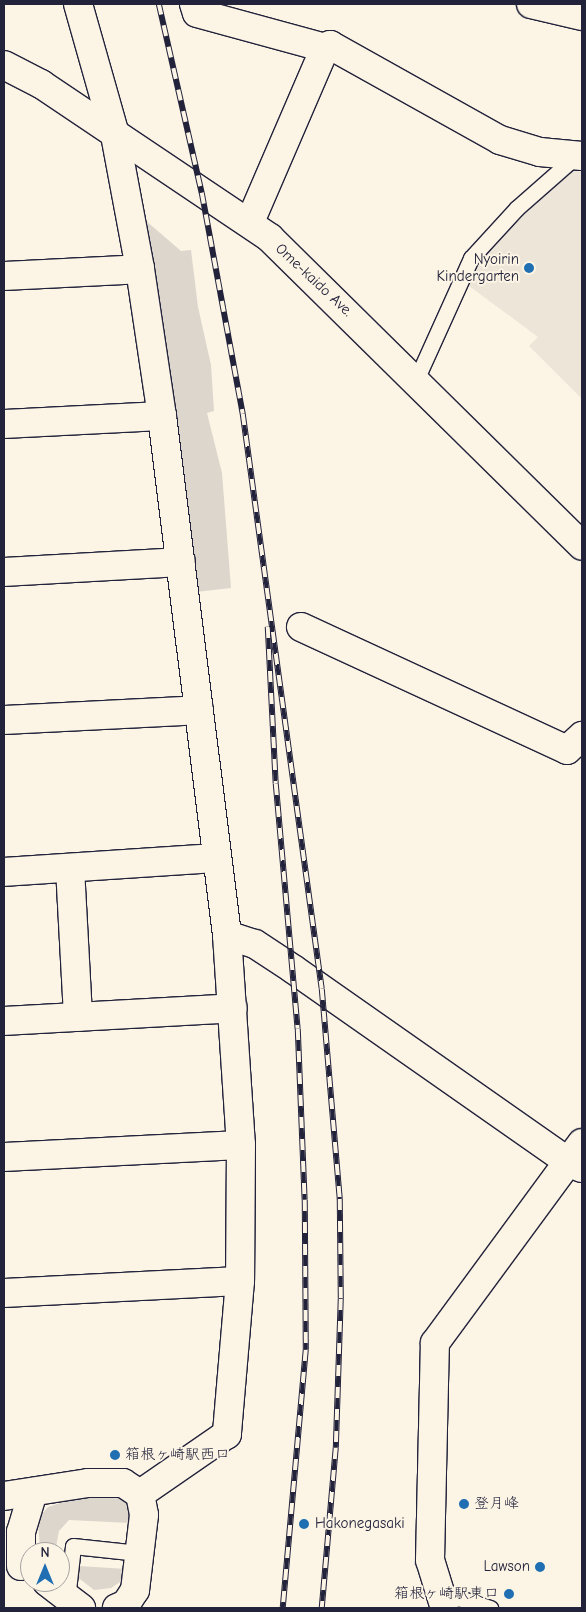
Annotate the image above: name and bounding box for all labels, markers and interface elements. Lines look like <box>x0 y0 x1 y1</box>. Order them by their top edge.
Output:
street label: Ome-kaido Ave. <box>272 240 356 320</box>
place label: Nyoirin Kindergarten <box>437 250 519 285</box>
marker: Nyoirin Kindergarten <box>523 262 535 274</box>
place label: 箱根ヶ崎駅西口 <box>125 1446 230 1464</box>
marker: 箱根ヶ崎駅西口 <box>109 1449 121 1461</box>
place label: 登月峰 <box>474 1495 519 1513</box>
marker: 登月峰 <box>458 1498 470 1510</box>
place label: Hakonegasaki <box>315 1515 405 1533</box>
marker: Hakonegasaki <box>297 1517 311 1531</box>
north arrow <box>20 1542 70 1592</box>
text: N <box>40 1544 50 1561</box>
place label: Lawson <box>484 1558 530 1576</box>
marker: Lawson <box>534 1561 546 1573</box>
place label: 箱根ヶ崎駅東口 <box>394 1585 499 1603</box>
marker: 箱根ヶ崎駅東口 <box>503 1588 515 1600</box>

